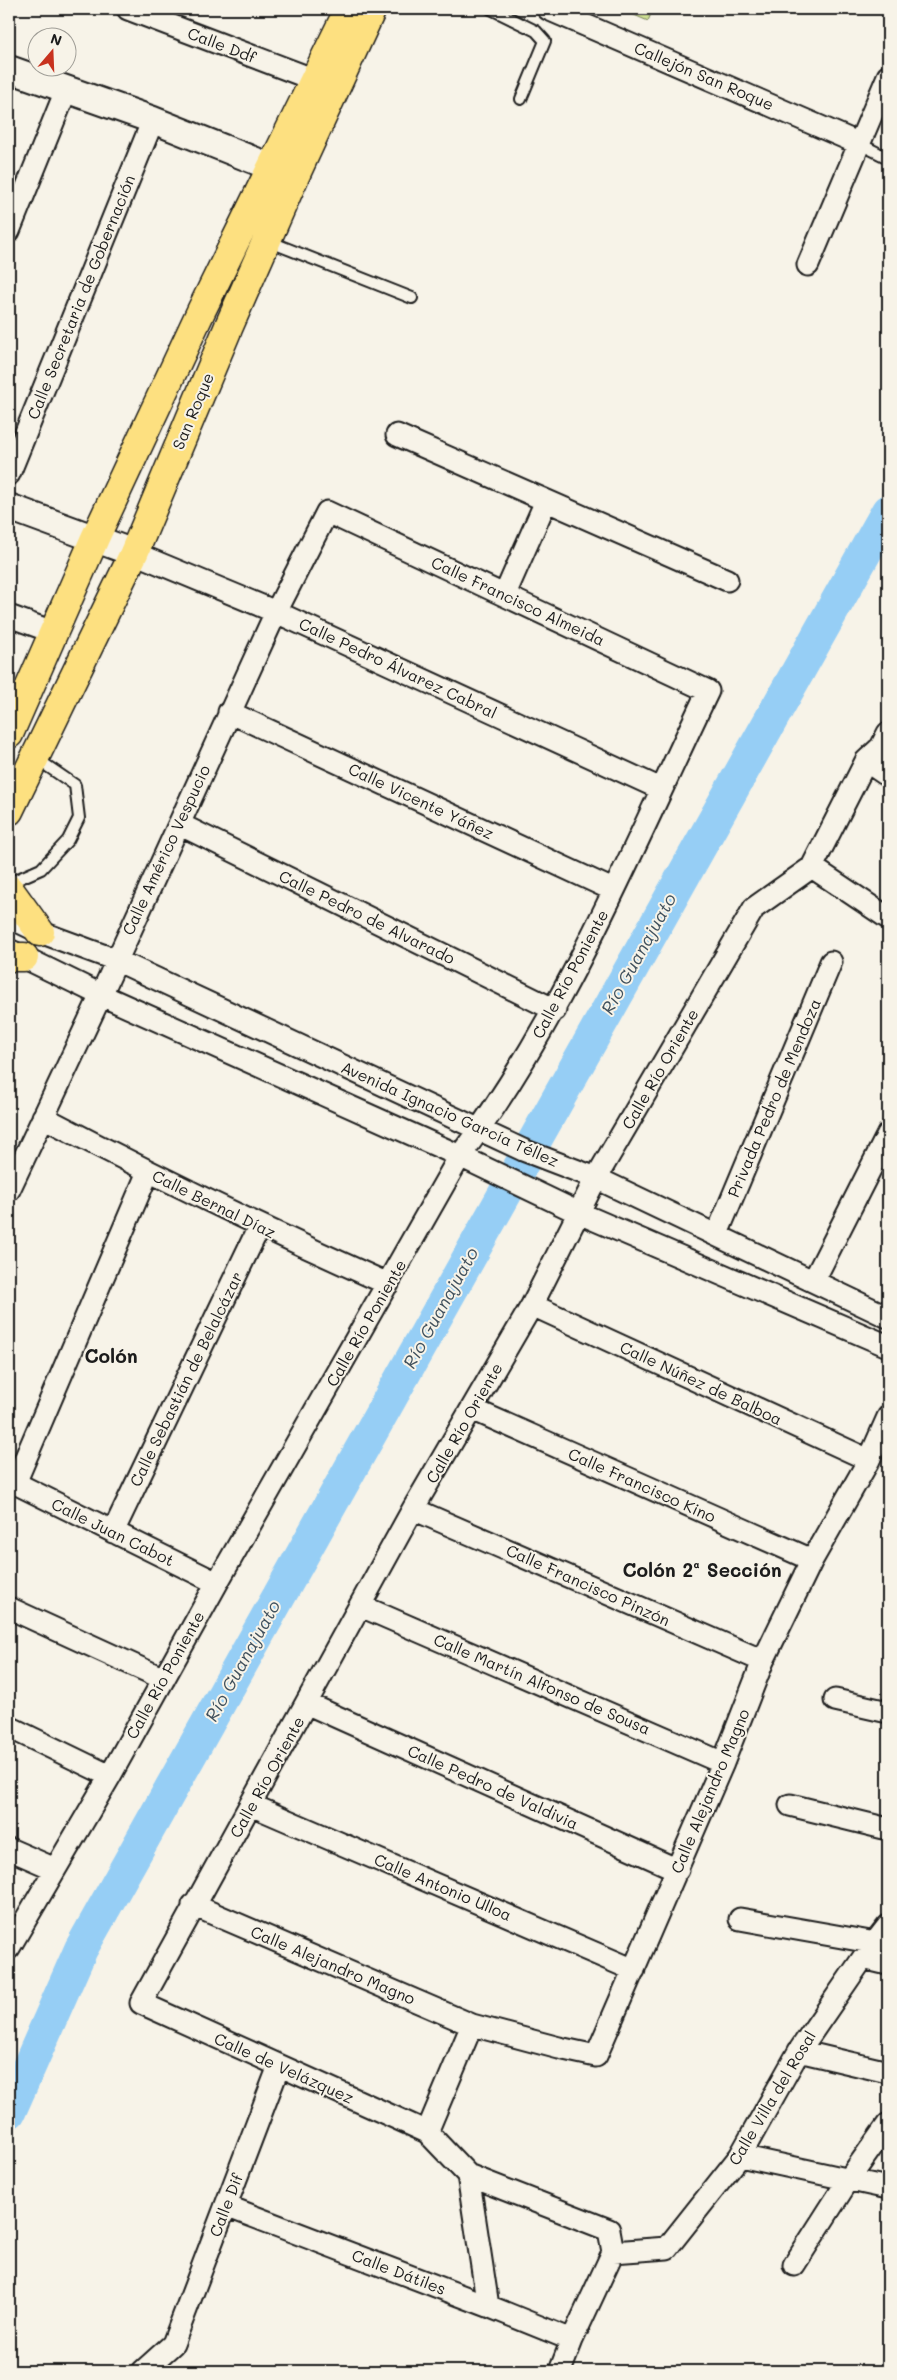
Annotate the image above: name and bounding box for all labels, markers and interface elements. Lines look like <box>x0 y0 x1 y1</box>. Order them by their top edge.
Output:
street label: Calle Ddf <box>185 22 260 67</box>
north arrow <box>28 28 78 78</box>
text: N <box>48 29 65 50</box>
street label: Callejón San Roque <box>631 37 777 114</box>
street label: Calle Secretaria de Gobernación <box>22 171 139 422</box>
street label: San Roque <box>167 369 218 452</box>
street label: Calle Francisco Almeida <box>428 551 608 650</box>
street label: Calle Pedro Álvarez Cabral <box>296 612 501 723</box>
street label: Calle Vicente Yáñez <box>345 758 497 843</box>
street label: Calle Américo Vespucio <box>117 761 214 938</box>
street label: Calle Pedro de Alvarado <box>276 865 459 968</box>
water label: Río Guanajuato <box>595 888 681 1018</box>
street label: Calle Río Poniente <box>527 906 612 1042</box>
street label: Privada Pedro de Mendoza <box>722 995 825 1200</box>
street label: Calle Río Oriente <box>617 1005 703 1133</box>
street label: Avenida Ignacio García Téllez <box>338 1056 562 1171</box>
street label: Calle Bernal Díaz <box>149 1164 280 1243</box>
water label: Río Guanajuato <box>397 1242 483 1372</box>
street label: Calle Río Poniente <box>321 1256 410 1390</box>
street label: Calle Sebastián de Belalcázar <box>124 1268 247 1490</box>
street label: Calle Núñez de Balboa <box>617 1336 786 1429</box>
district label: Colón <box>84 1343 138 1368</box>
street label: Calle Río Oriente <box>421 1359 507 1487</box>
street label: Calle Francisco Kino <box>565 1443 719 1527</box>
street label: Calle Juan Cabot <box>48 1493 178 1570</box>
street label: Calle Francisco Pinzón <box>503 1539 673 1630</box>
district label: Colón 2ª Sección <box>622 1557 782 1582</box>
water label: Río Guanajuato <box>199 1595 285 1725</box>
street label: Calle Río Poniente <box>121 1607 208 1742</box>
street label: Calle Martín Alfonso de Sousa <box>431 1628 654 1739</box>
street label: Calle Alejandro Magno <box>665 1705 754 1876</box>
street label: Calle Río Oriente <box>224 1712 309 1841</box>
street label: Calle Pedro de Valdivia <box>405 1739 582 1834</box>
street label: Calle Antonio Ulloa <box>371 1848 515 1925</box>
street label: Calle Alejandro Magno <box>248 1920 419 2009</box>
street label: Calle de Velázquez <box>211 2027 357 2108</box>
street label: Calle Villa del Rosal <box>723 2027 820 2169</box>
street label: Calle Dif <box>204 2169 248 2240</box>
street label: Calle Dátiles <box>349 2244 449 2299</box>

